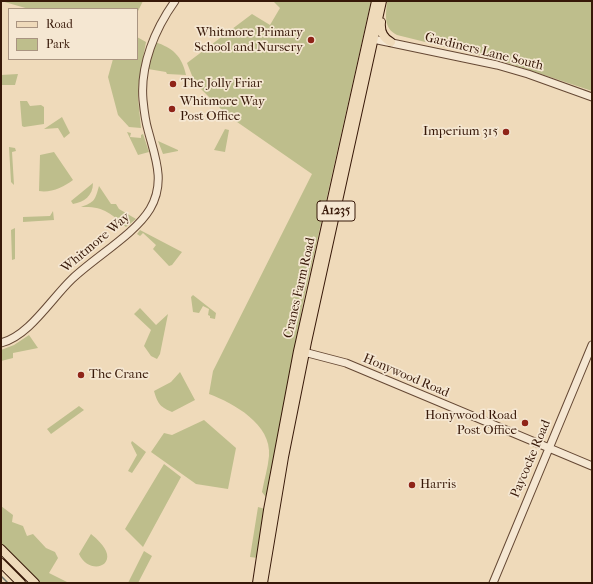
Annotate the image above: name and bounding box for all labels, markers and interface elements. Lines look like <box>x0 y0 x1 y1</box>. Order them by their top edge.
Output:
legend <box>8 8 138 60</box>
text: Road <box>46 17 73 31</box>
place label: Whitmore Primary School and Nursery <box>194 25 303 56</box>
street label: Gardiners Lane South <box>423 30 545 74</box>
marker: Whitmore Primary School and Nursery <box>306 35 316 45</box>
text: Park <box>46 37 70 51</box>
place label: The Jolly Friar <box>181 76 262 92</box>
marker: The Jolly Friar <box>168 79 178 89</box>
place label: Whitmore Way Post Office <box>180 94 265 125</box>
marker: Whitmore Way Post Office <box>167 104 177 114</box>
place label: Imperium 315 <box>423 124 498 140</box>
marker: Imperium 315 <box>501 127 511 137</box>
road number: A1235 <box>317 201 355 221</box>
street label: Whitmore Way <box>58 210 134 276</box>
street label: Cranes Farm Road <box>281 236 319 340</box>
street label: Honywood Road <box>361 351 451 401</box>
place label: The Crane <box>89 367 149 383</box>
marker: The Crane <box>76 370 86 380</box>
place label: Honywood Road Post Office <box>425 408 517 439</box>
street label: Paycocke Road <box>508 418 554 500</box>
marker: Honywood Road Post Office <box>520 418 530 428</box>
place label: Harris <box>420 477 456 493</box>
marker: Harris <box>407 480 417 490</box>

